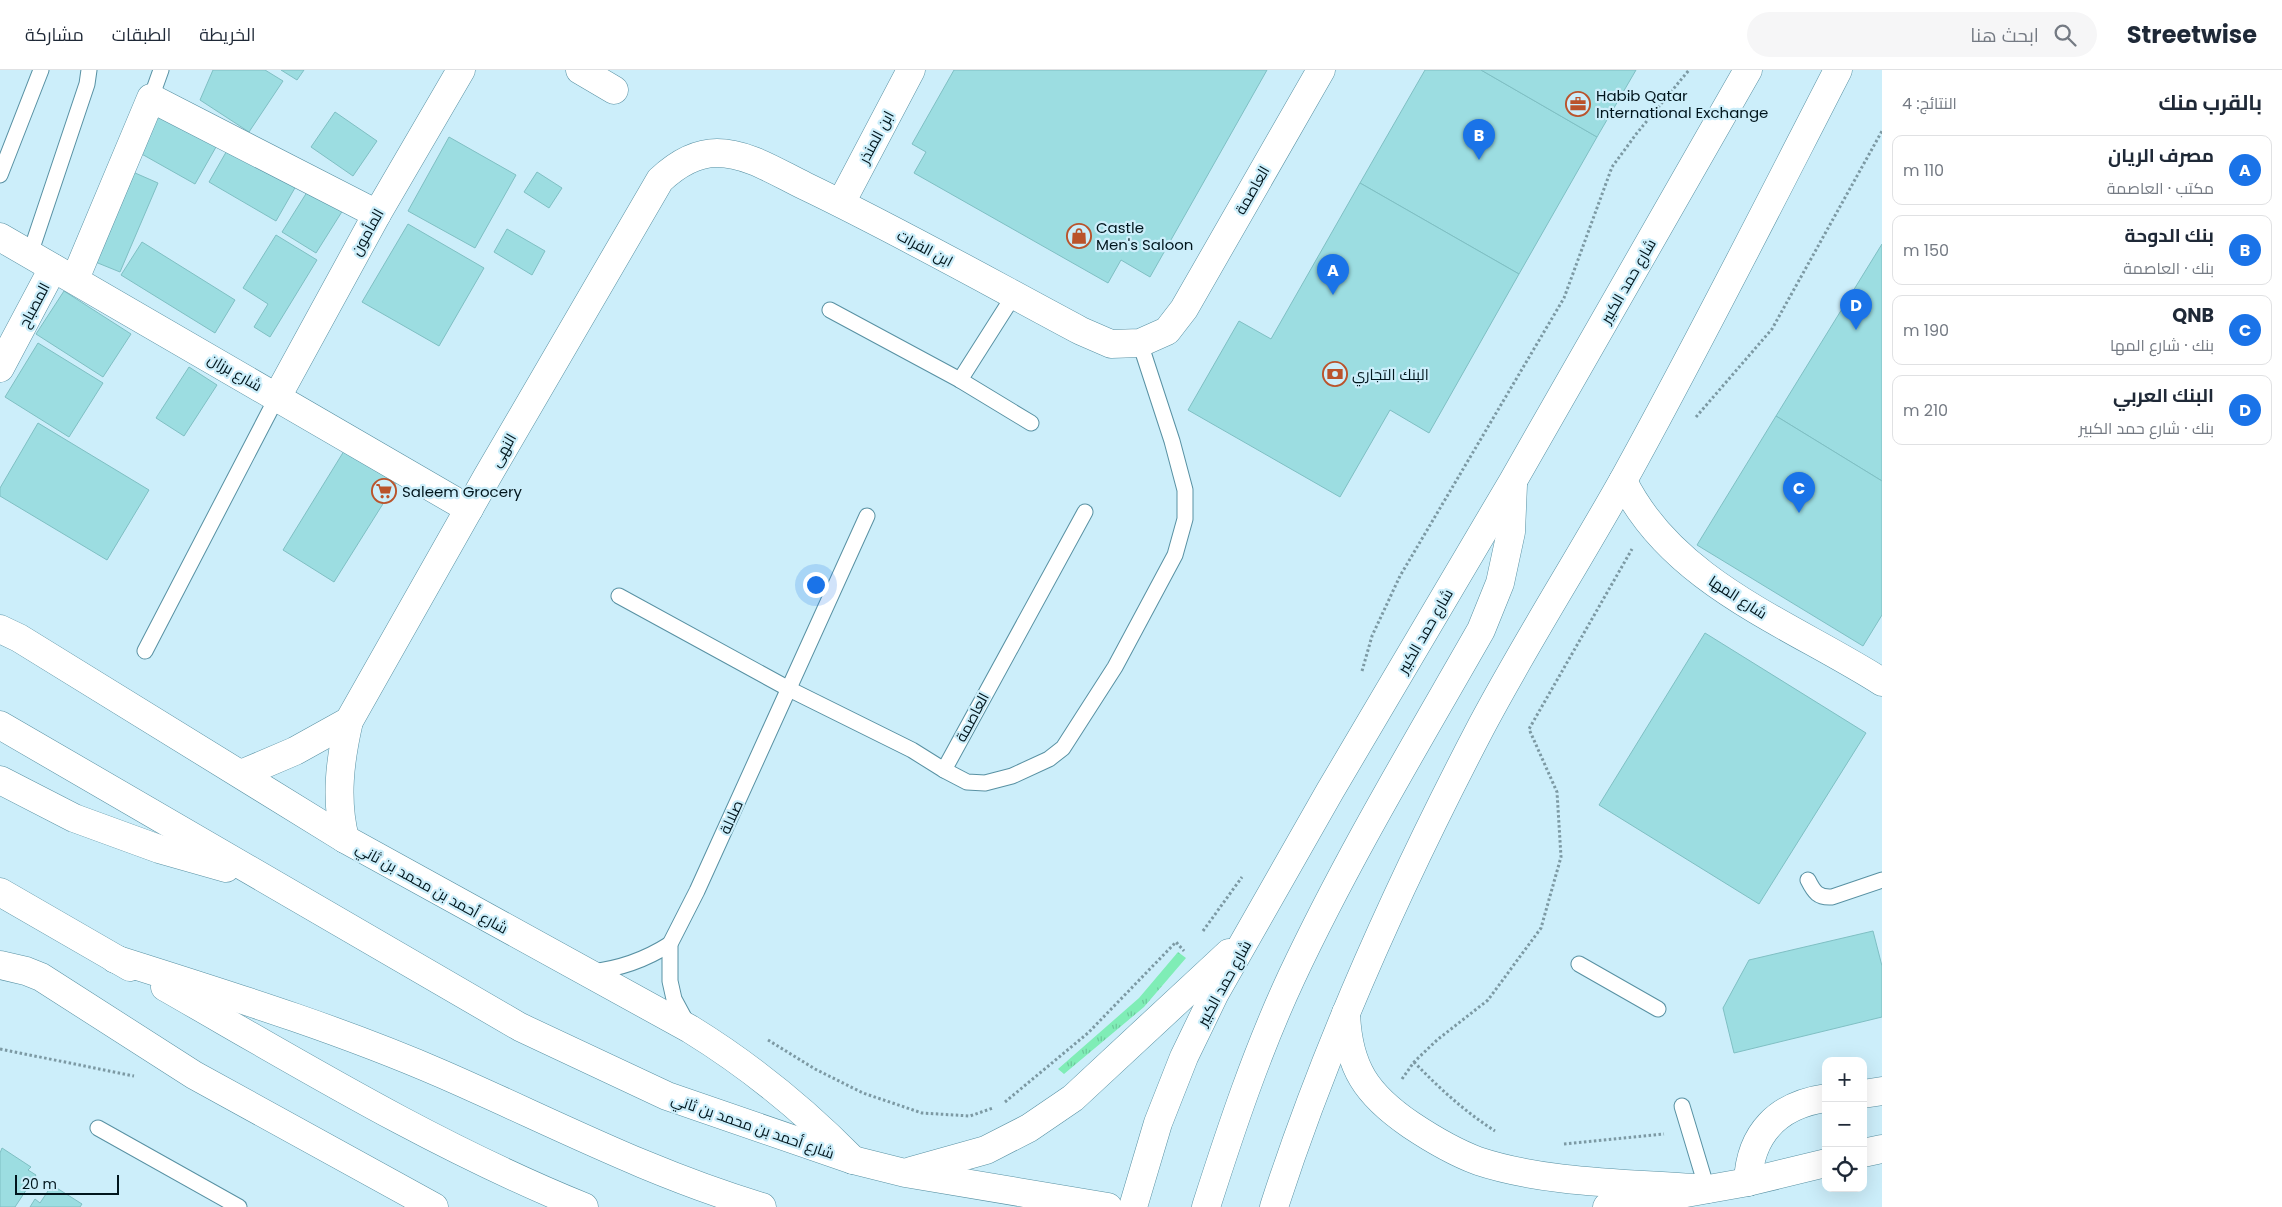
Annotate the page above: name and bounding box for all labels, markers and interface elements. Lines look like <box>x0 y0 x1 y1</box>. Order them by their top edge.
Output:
search box <box>1747 12 2097 57</box>
text: Streetwise <box>2127 18 2257 51</box>
icon: search <box>2051 21 2079 49</box>
text: مشاركة <box>25 22 84 47</box>
text: الطبقات <box>112 22 171 47</box>
text: الخريطة <box>199 22 256 47</box>
text: ابحث هنا <box>1970 22 2039 49</box>
place label: Habib Qatar International Exchange <box>1596 85 1768 123</box>
text: بالقرب منك <box>2158 88 2262 117</box>
office icon: Habib Qatar International Exchange <box>1565 91 1591 117</box>
text: النتائج: 4 <box>1902 92 1957 115</box>
street label: ابن المنذر <box>853 107 899 168</box>
pin: B <box>1463 119 1495 160</box>
text: مصرف الريان <box>2108 142 2214 169</box>
text: 110 m <box>1903 159 1944 182</box>
text: A <box>2239 159 2251 182</box>
street label: العاصمة <box>1230 162 1274 218</box>
text: مكتب · العاصمة <box>2107 177 2214 200</box>
street label: المأمون <box>345 205 389 259</box>
place label: Castle Men's Saloon <box>1096 217 1193 255</box>
text: بنك الدوحة <box>2124 222 2214 249</box>
shop icon: Castle Men's Saloon <box>1066 223 1092 249</box>
street label: ابن الفرات <box>893 224 957 272</box>
street label: شارع حمد الكبير <box>1595 235 1662 329</box>
text: 150 m <box>1903 239 1949 262</box>
text: B <box>2240 239 2250 262</box>
pin: A <box>1317 254 1349 295</box>
text: بنك · العاصمة <box>2123 257 2214 280</box>
street label: المصباح <box>13 279 56 332</box>
pin: D <box>1840 289 1872 330</box>
text: QNB <box>2172 302 2214 329</box>
text: 190 m <box>1903 319 1949 342</box>
text: C <box>2239 319 2251 342</box>
text: بنك · شارع المها <box>2110 334 2214 357</box>
street label: شارع برزان <box>203 348 266 397</box>
bank icon: البنك التجاري <box>1322 361 1348 387</box>
place label: البنك التجاري <box>1352 364 1429 387</box>
text: البنك العربي <box>2113 382 2214 409</box>
text: 210 m <box>1903 399 1948 422</box>
text: D <box>2239 399 2251 422</box>
text: بنك · شارع حمد الكبير <box>2079 417 2214 440</box>
street label: النهى <box>485 429 521 471</box>
pin: C <box>1783 472 1815 513</box>
supermarket icon: Saleem Grocery <box>371 478 397 504</box>
place label: Saleem Grocery <box>402 481 523 502</box>
street label: شارع المها <box>1704 570 1771 625</box>
your location <box>803 572 829 598</box>
street label: شارع حمد الكبير <box>1392 585 1459 679</box>
street label: العاصمة <box>950 689 994 745</box>
street label: صلالة <box>714 797 748 837</box>
street label: شارع أحمد بن محمد بن ثاني <box>351 837 512 940</box>
street label: شارع حمد الكبير <box>1191 936 1257 1031</box>
map controls <box>1822 1057 1867 1192</box>
button: + <box>1822 1057 1867 1102</box>
street label: شارع أحمد بن محمد بن ثاني <box>668 1088 837 1166</box>
button: − <box>1822 1102 1867 1147</box>
button: locate <box>1822 1147 1867 1192</box>
scale bar <box>15 1172 119 1195</box>
text: 20 m <box>22 1174 57 1194</box>

